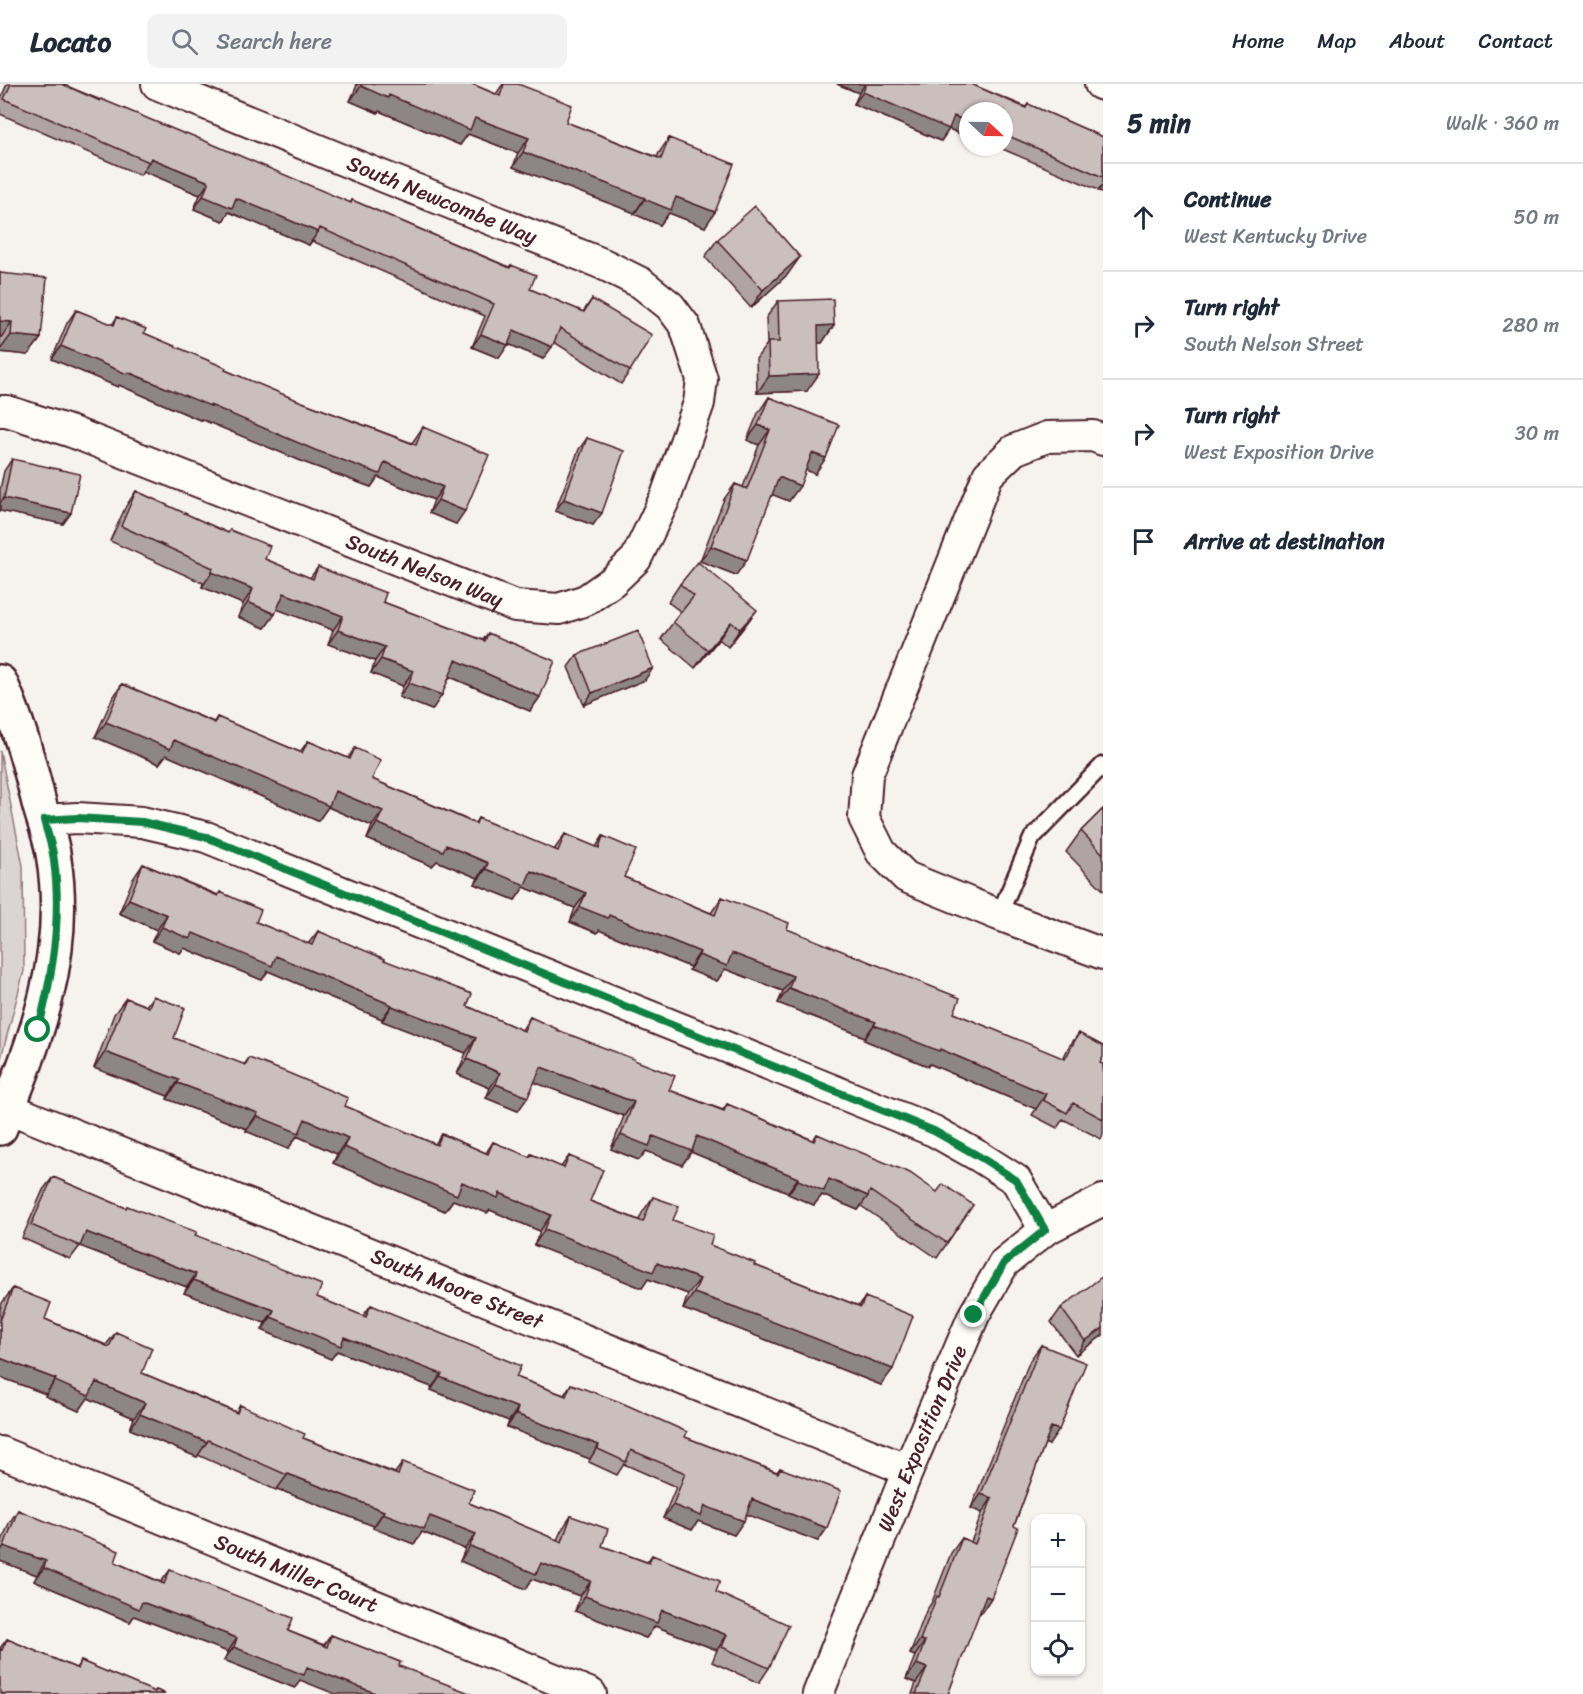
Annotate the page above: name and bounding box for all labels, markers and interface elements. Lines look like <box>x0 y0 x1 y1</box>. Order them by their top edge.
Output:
search box <box>147 14 567 68</box>
text: Locato <box>30 17 111 66</box>
text: Search here <box>216 22 332 61</box>
text: Home <box>1232 22 1284 60</box>
text: Map <box>1317 22 1356 60</box>
text: About <box>1389 22 1446 60</box>
text: Contact <box>1479 22 1553 60</box>
icon: search <box>168 25 201 58</box>
text: 5 min <box>1127 100 1191 146</box>
north arrow <box>959 102 1013 156</box>
text: Walk · 360 m <box>1446 106 1559 141</box>
street label: South Newcombe Way <box>341 144 543 256</box>
text: Continue <box>1184 180 1272 219</box>
text: 50 m <box>1514 200 1559 235</box>
icon: ahead <box>1127 201 1160 234</box>
text: West Kentucky Drive <box>1184 219 1367 254</box>
text: Turn right <box>1184 288 1279 327</box>
text: 280 m <box>1502 308 1559 343</box>
icon: right <box>1127 309 1160 342</box>
text: South Nelson Street <box>1184 327 1364 362</box>
text: Turn right <box>1184 396 1279 435</box>
text: 30 m <box>1515 416 1559 451</box>
icon: right <box>1127 417 1160 450</box>
text: West Exposition Drive <box>1184 435 1374 470</box>
street label: South Nelson Way <box>340 522 509 619</box>
text: Arrive at destination <box>1184 522 1385 561</box>
icon: arrive <box>1127 525 1160 558</box>
route start <box>24 1016 50 1042</box>
street label: South Moore Street <box>365 1237 551 1341</box>
route end <box>960 1301 986 1327</box>
street label: West Exposition Drive <box>866 1339 978 1538</box>
map controls <box>1031 1514 1085 1676</box>
button: + <box>1031 1514 1085 1568</box>
street label: South Miller Court <box>208 1523 384 1624</box>
button: − <box>1031 1568 1085 1622</box>
button: locate <box>1031 1622 1085 1676</box>

